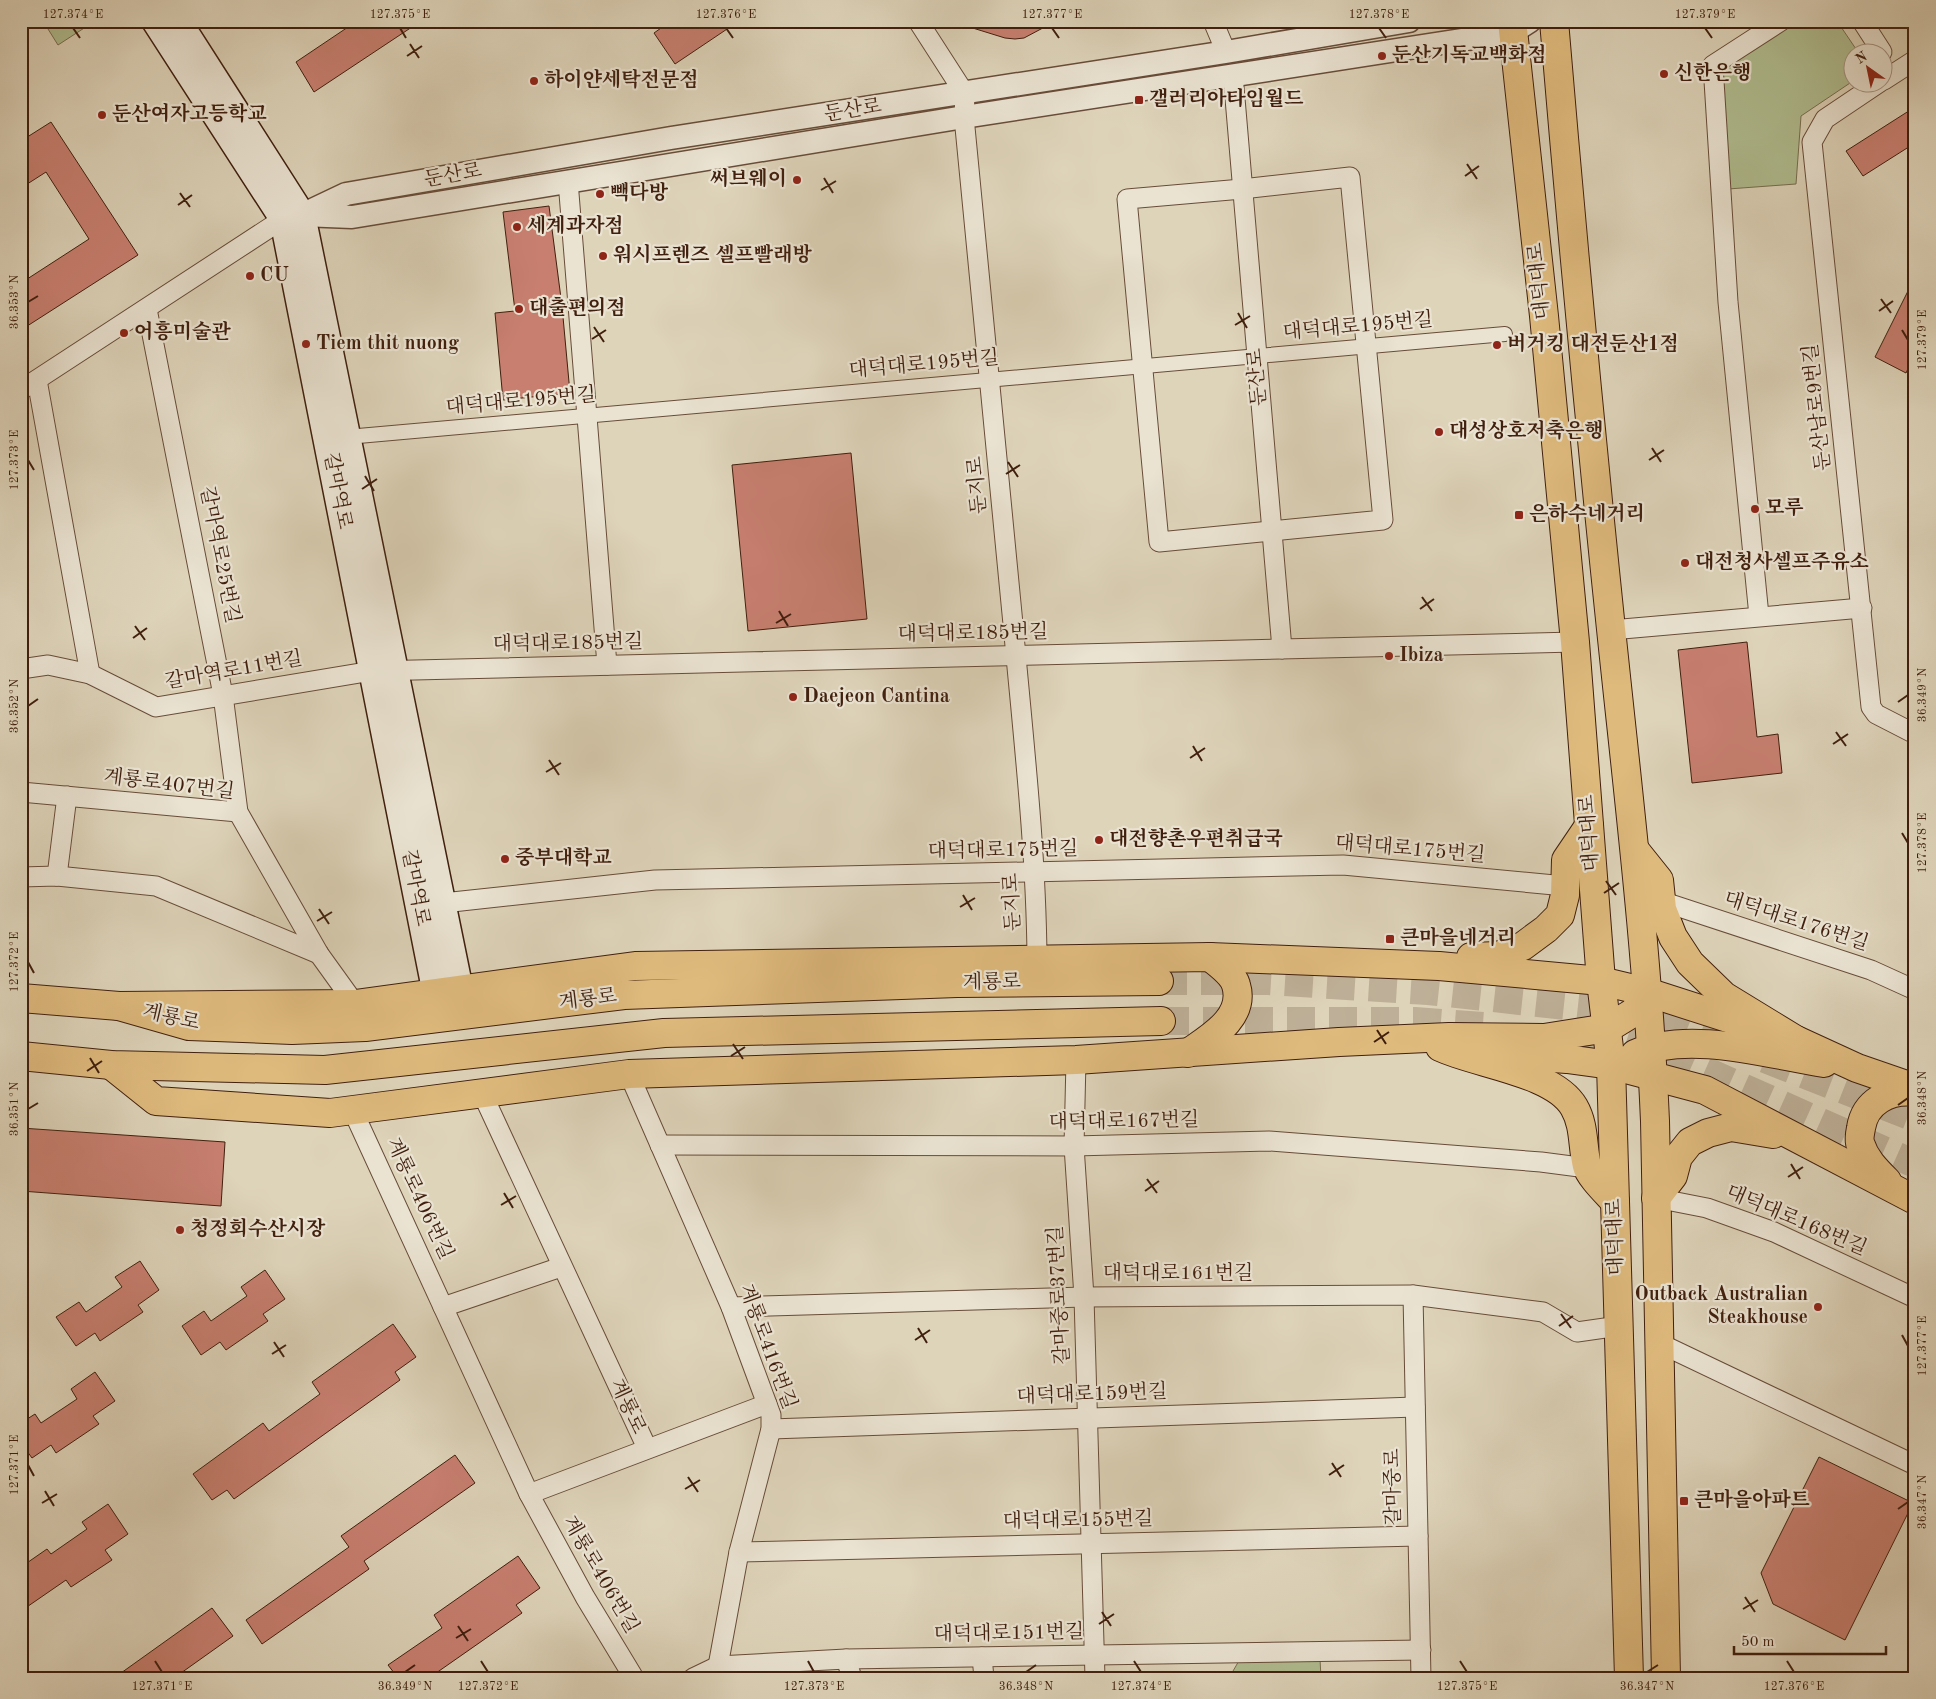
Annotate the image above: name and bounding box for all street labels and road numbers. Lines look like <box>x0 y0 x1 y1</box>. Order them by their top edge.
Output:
street label: 둔산로 <box>822 95 883 125</box>
street label: 둔산로 <box>422 159 483 191</box>
street label: 대덕대로 <box>1524 242 1554 321</box>
street label: 대덕대로195번길 <box>1282 308 1434 344</box>
street label: 둔산남로9번길 <box>1799 343 1835 472</box>
street label: 대덕대로195번길 <box>848 346 1000 382</box>
street label: 둔산로 <box>1244 347 1270 407</box>
street label: 대덕대로195번길 <box>445 383 597 419</box>
street label: 갈마역로 <box>320 451 356 531</box>
street label: 둔지로 <box>964 455 990 515</box>
street label: 갈마역로25번길 <box>196 484 244 625</box>
street label: 대덕대로185번길 <box>897 621 1049 645</box>
street label: 대덕대로185번길 <box>492 631 644 655</box>
street label: 갈마역로11번길 <box>163 647 304 693</box>
street label: 계룡로407번길 <box>103 765 236 803</box>
street label: 대덕대로 <box>1575 794 1603 872</box>
street label: 대덕대로175번길 <box>1334 831 1486 867</box>
street label: 대덕대로175번길 <box>927 838 1079 862</box>
street label: 갈마역로 <box>398 848 434 928</box>
street label: 둔지로 <box>999 873 1025 932</box>
street label: 대덕대로176번길 <box>1721 887 1871 955</box>
street label: 계룡로 <box>963 970 1021 994</box>
street label: 계룡로 <box>558 985 618 1013</box>
street label: 계룡로 <box>141 1000 202 1034</box>
street label: 대덕대로167번길 <box>1048 1109 1200 1133</box>
street label: 계룡로406번길 <box>382 1134 458 1263</box>
street label: 대덕대로168번길 <box>1723 1181 1870 1260</box>
street label: 대덕대로 <box>1603 1198 1627 1276</box>
street label: 갈마중로37번길 <box>1044 1225 1074 1365</box>
street label: 대덕대로161번길 <box>1103 1262 1253 1284</box>
street label: 계룡로416번길 <box>735 1281 801 1412</box>
street label: 계룡로 <box>606 1376 650 1437</box>
street label: 대덕대로159번길 <box>1016 1380 1168 1408</box>
street label: 갈마중로 <box>1381 1448 1405 1526</box>
street label: 대덕대로155번길 <box>1002 1508 1154 1532</box>
street label: 계룡로406번길 <box>558 1512 643 1637</box>
street label: 대덕대로151번길 <box>933 1621 1085 1645</box>

